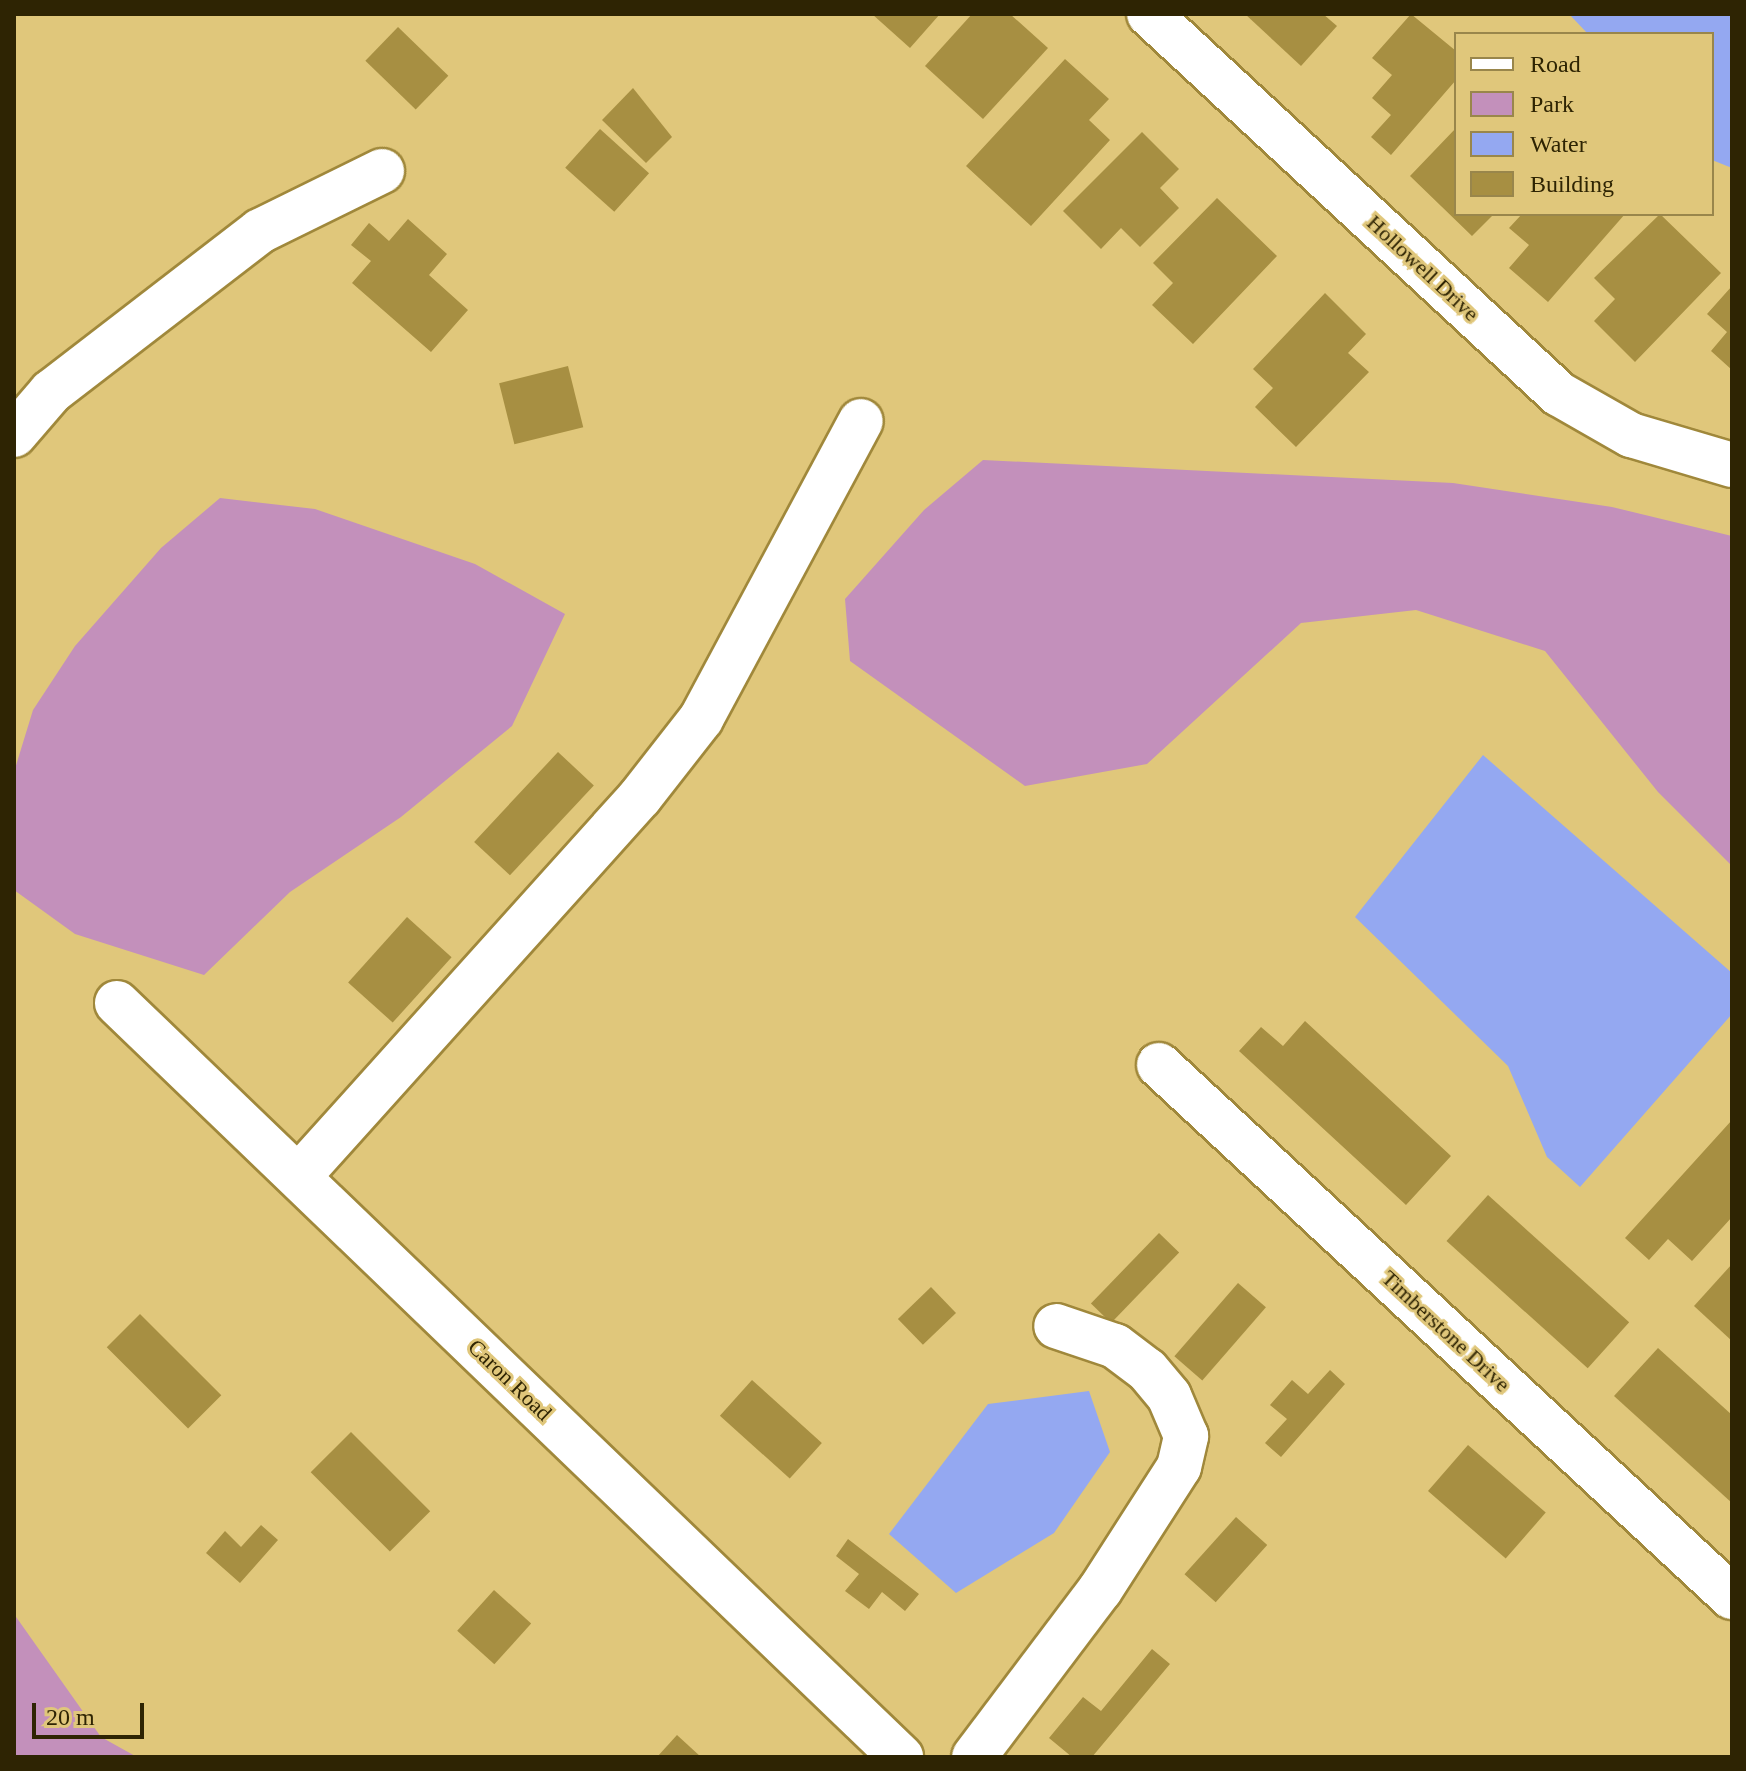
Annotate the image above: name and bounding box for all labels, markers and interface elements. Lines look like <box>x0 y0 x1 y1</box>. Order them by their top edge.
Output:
legend <box>1454 32 1714 216</box>
text: Road <box>1530 51 1581 77</box>
text: Park <box>1530 91 1574 117</box>
text: Water <box>1530 131 1587 157</box>
text: Building <box>1530 171 1614 197</box>
street label: Hollowell Drive <box>1361 209 1485 327</box>
street label: Timberstone Drive <box>1376 1265 1516 1397</box>
street label: Caron Road <box>463 1334 557 1426</box>
scale bar <box>36 1687 148 1737</box>
text: 20 m <box>46 1704 95 1730</box>

